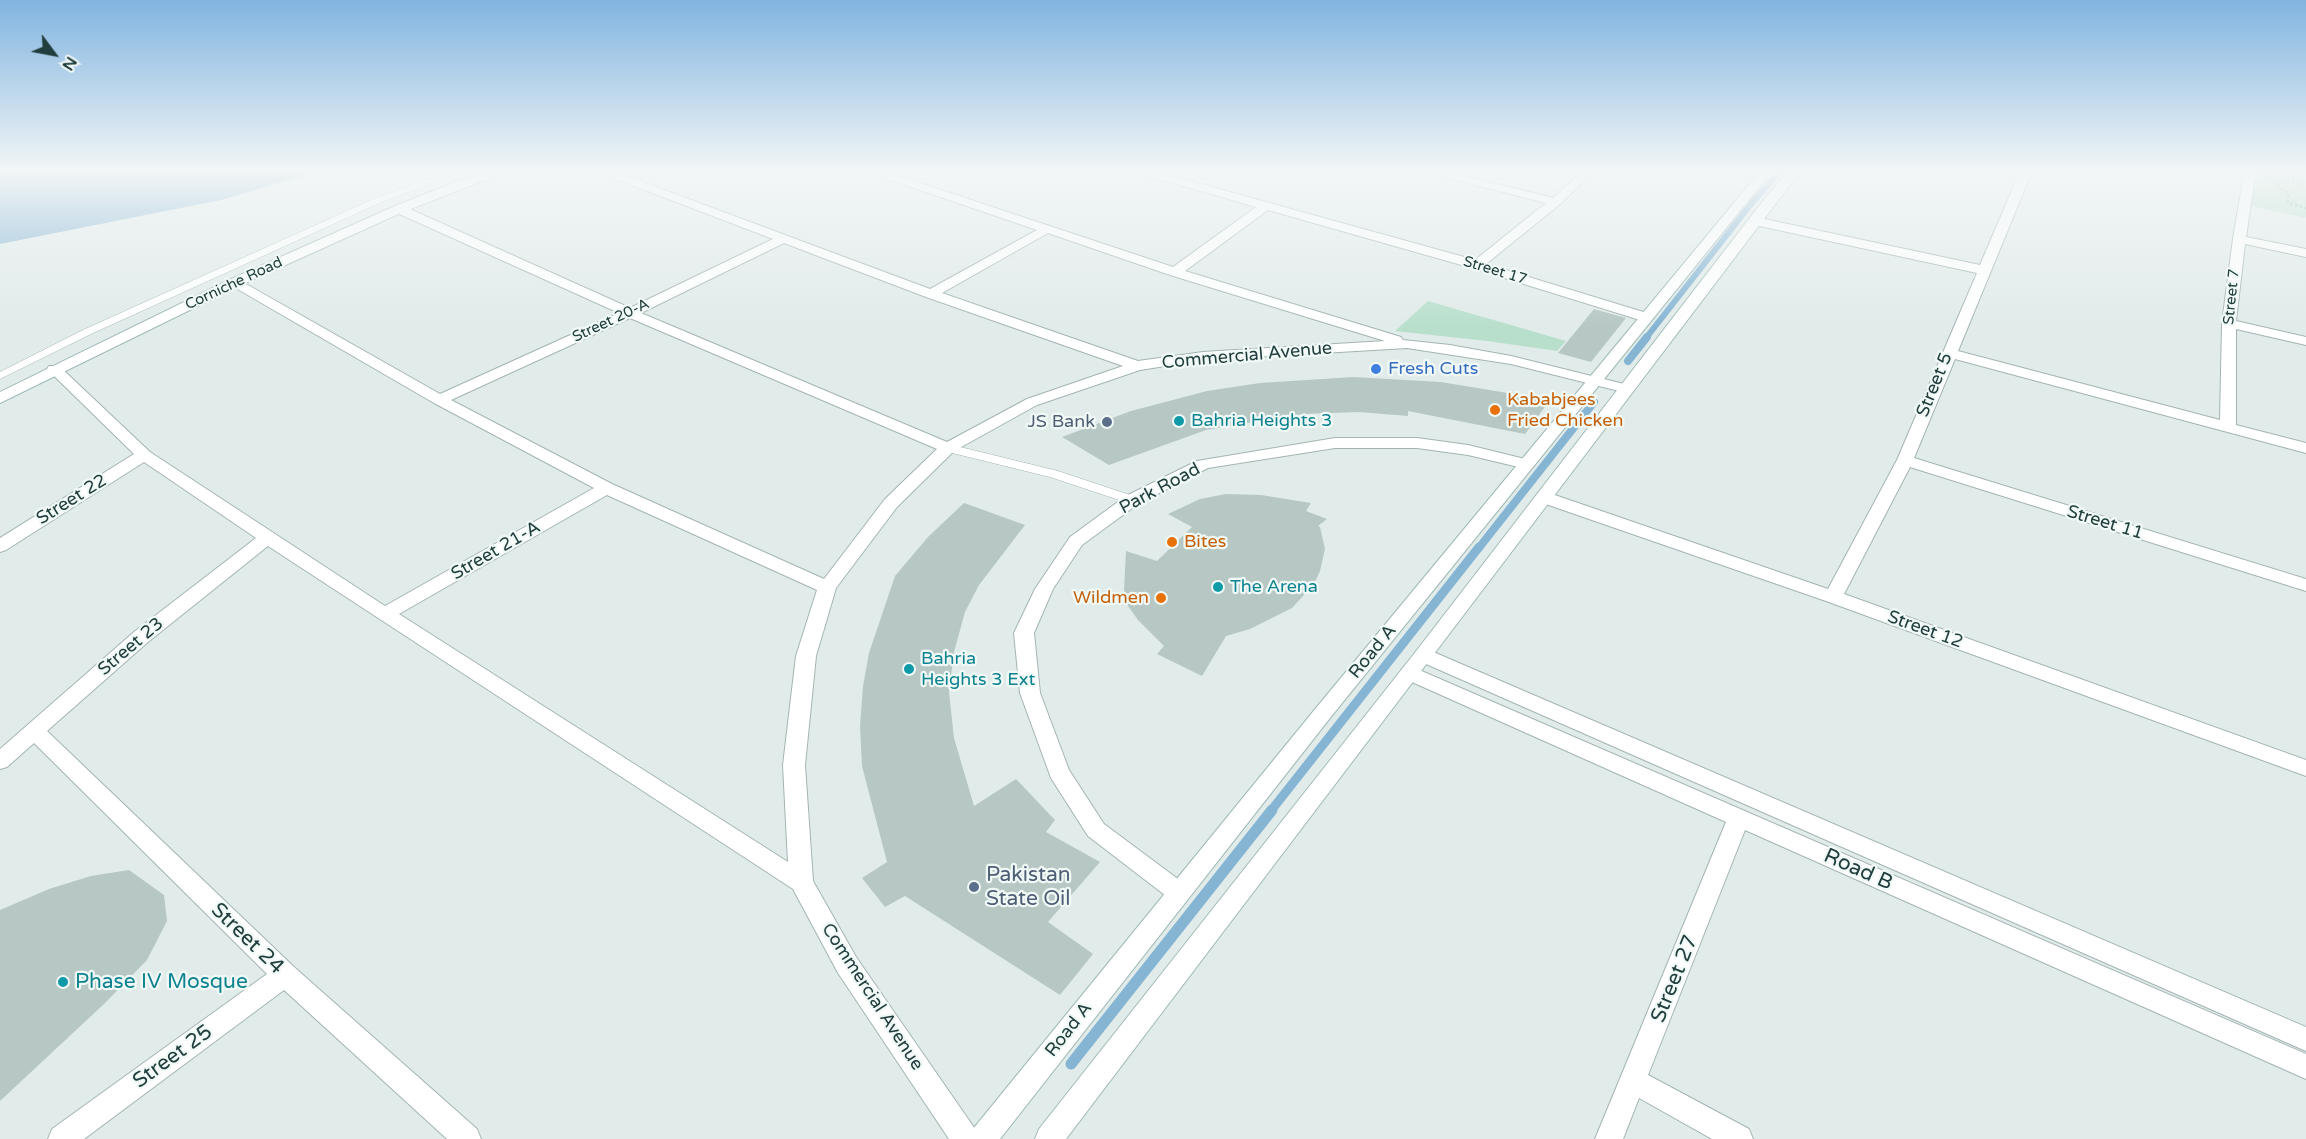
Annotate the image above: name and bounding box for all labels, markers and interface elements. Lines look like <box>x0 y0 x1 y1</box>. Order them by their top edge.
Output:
north arrow <box>24 24 84 84</box>
text: N <box>57 53 81 74</box>
street label: Street 17 <box>1461 253 1529 289</box>
street label: Corniche Road <box>183 254 285 314</box>
street label: Street 7 <box>2220 268 2244 326</box>
street label: Street 20-A <box>570 295 652 347</box>
street label: Commercial Avenue <box>1161 338 1333 374</box>
street label: Street 5 <box>1912 350 1958 420</box>
place label: Fresh Cuts <box>1388 358 1478 380</box>
marker: Fresh Cuts <box>1369 362 1383 376</box>
place label: Kababjees Fried Chicken <box>1507 389 1623 432</box>
marker: Kababjees Fried Chicken <box>1488 403 1502 417</box>
place label: Bahria Heights 3 <box>1191 410 1332 432</box>
place label: JS Bank <box>1027 411 1095 433</box>
marker: Bahria Heights 3 <box>1172 414 1186 428</box>
marker: JS Bank <box>1100 415 1114 429</box>
street label: Park Road <box>1116 459 1204 519</box>
street label: Street 22 <box>33 470 111 530</box>
street label: Street 11 <box>2064 501 2146 545</box>
street label: Street 21-A <box>448 517 544 585</box>
place label: Bites <box>1184 531 1226 553</box>
marker: Bites <box>1165 535 1179 549</box>
place label: The Arena <box>1230 576 1318 598</box>
marker: The Arena <box>1211 580 1225 594</box>
place label: Wildmen <box>1073 587 1149 609</box>
marker: Wildmen <box>1154 591 1168 605</box>
street label: Street 12 <box>1884 606 1966 654</box>
street label: Street 23 <box>94 613 168 681</box>
street label: Road A <box>1345 621 1401 683</box>
place label: Bahria Heights 3 Ext <box>921 648 1035 690</box>
marker: Bahria Heights 3 Ext <box>902 662 916 676</box>
street label: Road B <box>1820 844 1896 896</box>
place label: Pakistan State Oil <box>986 862 1071 912</box>
marker: Pakistan State Oil <box>967 880 981 894</box>
street label: Street 24 <box>205 898 289 980</box>
street label: Commercial Avenue <box>816 919 928 1075</box>
street label: Street 27 <box>1646 932 1704 1026</box>
place label: Phase IV Mosque <box>75 969 248 995</box>
marker: Phase IV Mosque <box>56 975 70 989</box>
street label: Road A <box>1041 998 1097 1062</box>
street label: Street 25 <box>128 1020 218 1094</box>

